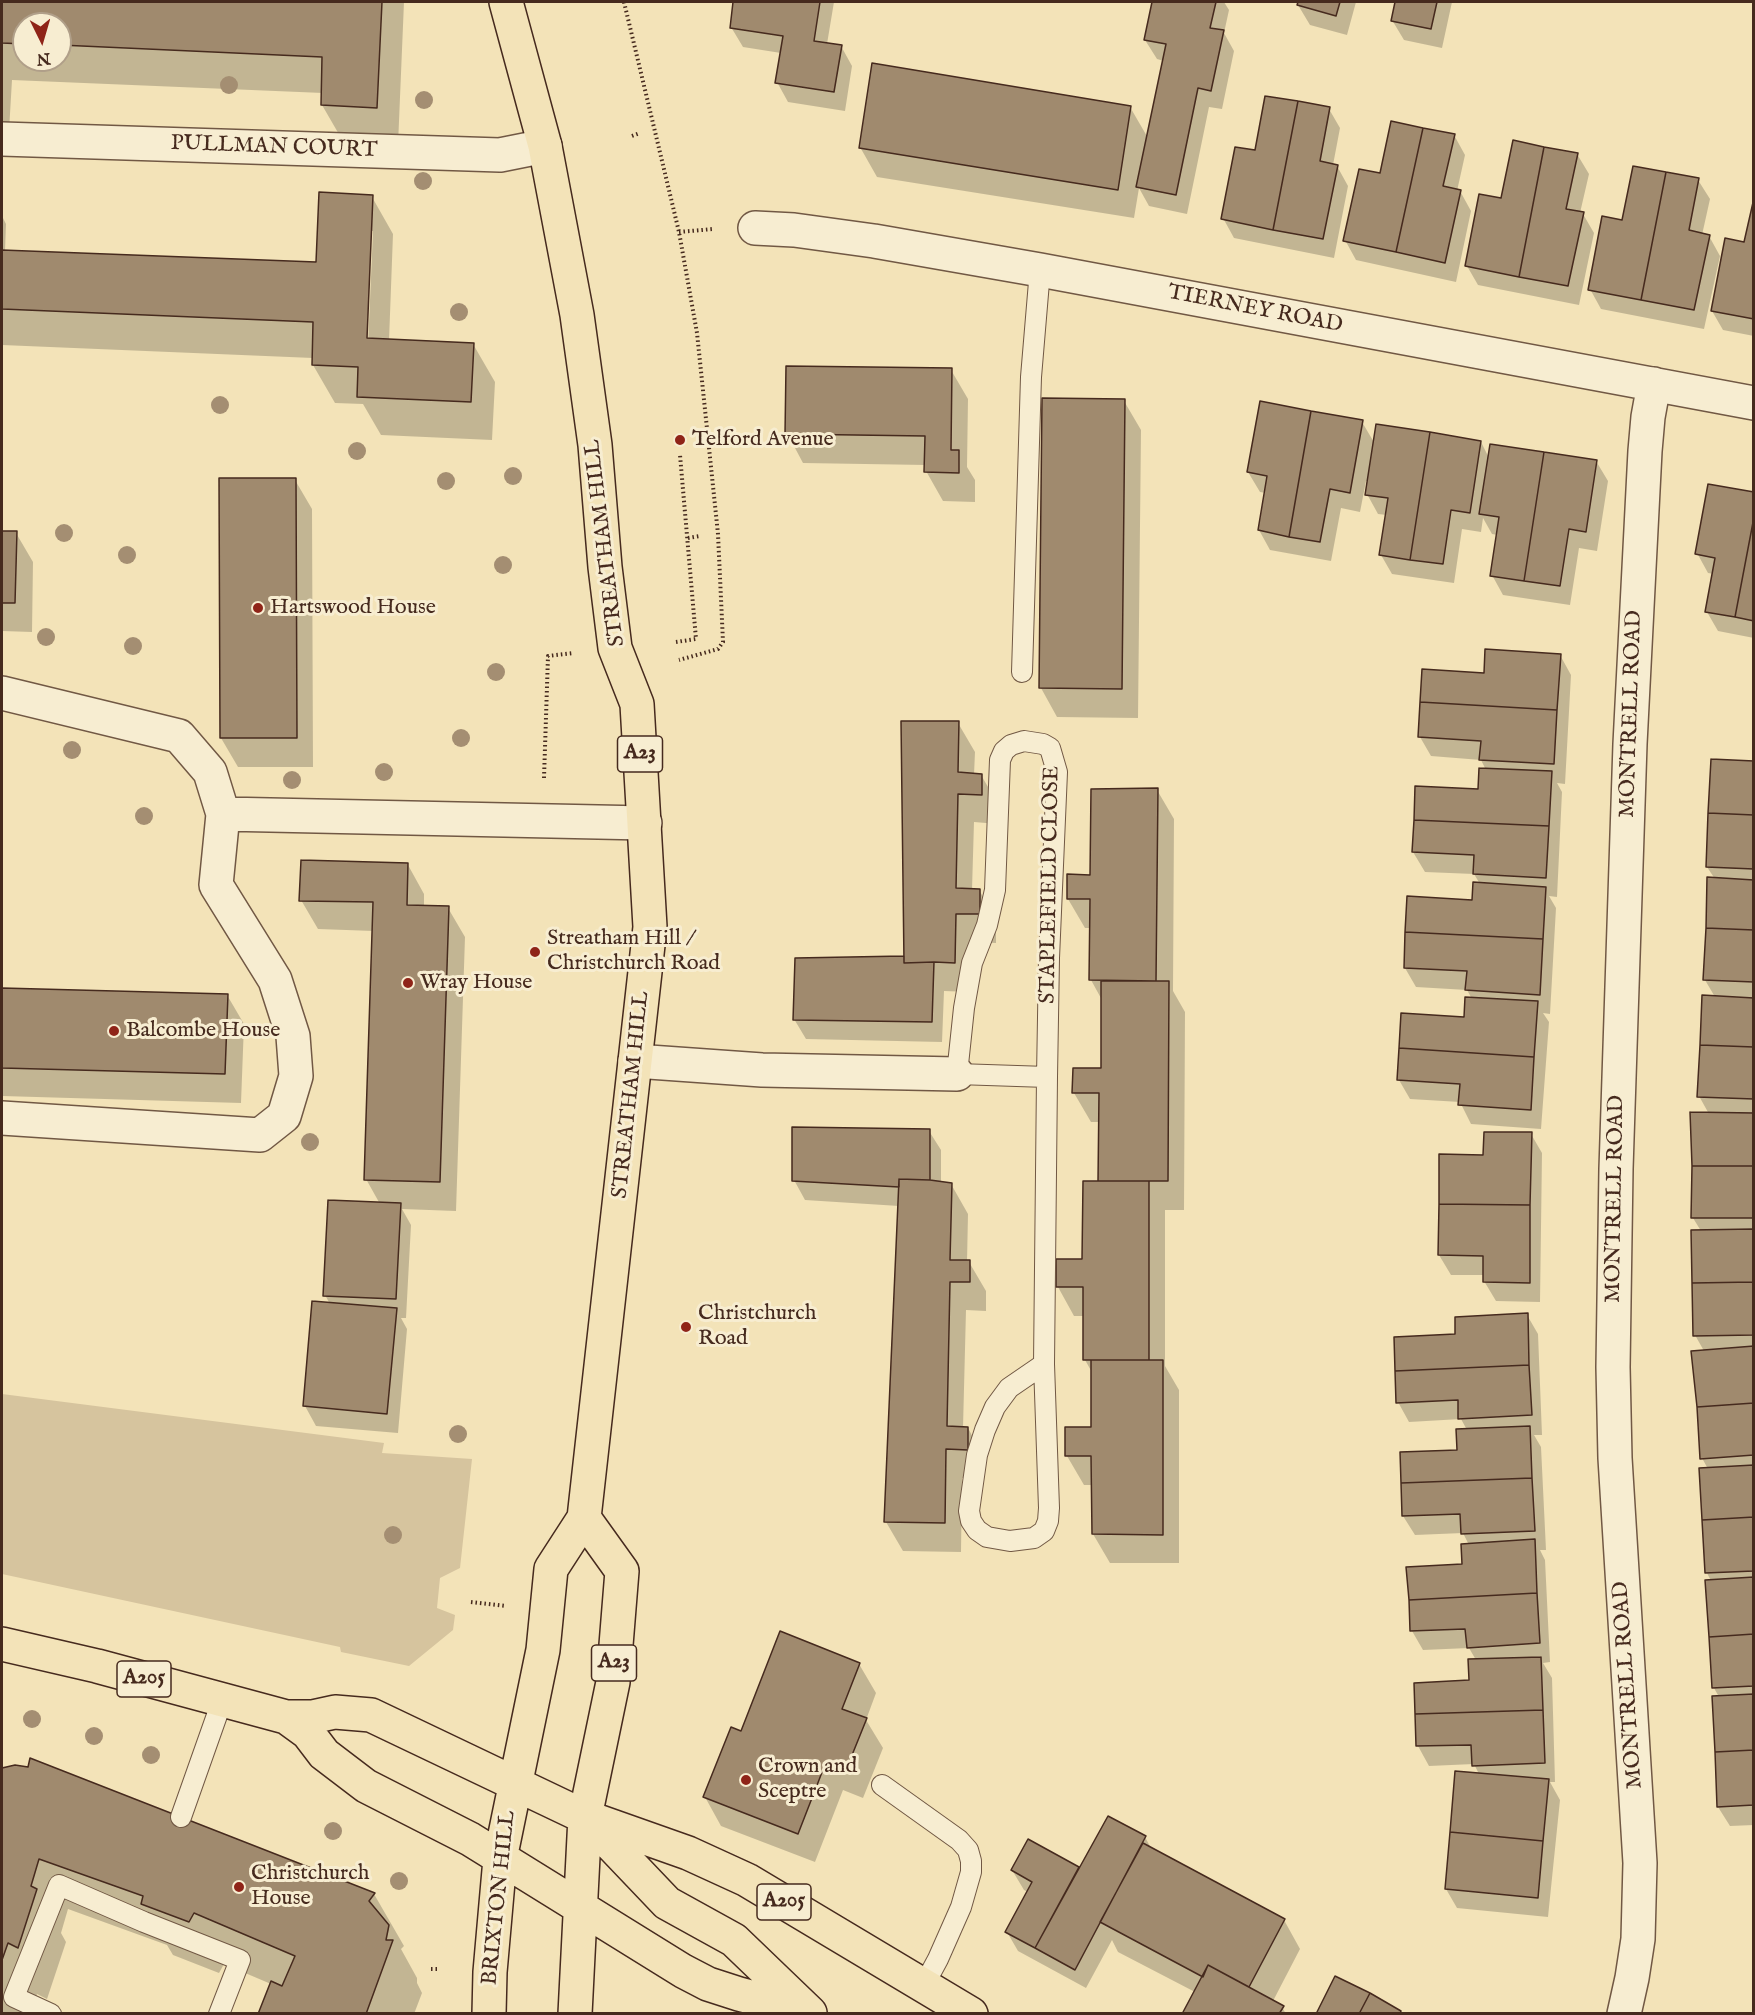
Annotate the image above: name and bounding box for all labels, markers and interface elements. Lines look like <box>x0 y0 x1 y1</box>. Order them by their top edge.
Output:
north arrow <box>12 12 72 72</box>
text: N <box>36 47 51 69</box>
street label: PULLMAN COURT <box>170 131 378 165</box>
street label: TIERNEY ROAD <box>1165 280 1345 340</box>
place label: Telford Avenue <box>692 427 834 453</box>
marker: Telford Avenue <box>673 433 687 447</box>
street label: STREATHAM HILL <box>580 438 632 648</box>
place label: Hartswood House <box>270 595 436 621</box>
marker: Hartswood House <box>251 601 265 615</box>
street label: MONTRELL ROAD <box>1615 610 1649 818</box>
road number: A23 <box>618 736 662 772</box>
street label: STAPLEFIELD CLOSE <box>1036 766 1066 1004</box>
place label: Streatham Hill / Christchurch Road <box>547 926 720 978</box>
marker: Streatham Hill / Christchurch Road <box>528 945 542 959</box>
place label: Wray House <box>420 970 532 996</box>
marker: Wray House <box>401 976 415 990</box>
street label: STREATHAM HILL <box>608 990 656 1200</box>
place label: Balcombe House <box>126 1018 280 1044</box>
marker: Balcombe House <box>107 1024 121 1038</box>
street label: MONTRELL ROAD <box>1601 1095 1631 1303</box>
place label: Christchurch Road <box>698 1301 816 1352</box>
marker: Christchurch Road <box>679 1320 693 1334</box>
street label: MONTRELL ROAD <box>1609 1580 1649 1790</box>
road number: A23 <box>592 1645 636 1681</box>
road number: A205 <box>117 1661 171 1697</box>
place label: Crown and Sceptre <box>758 1754 857 1806</box>
marker: Crown and Sceptre <box>739 1773 753 1787</box>
street label: BRIXTON HILL <box>478 1809 522 1987</box>
place label: Christchurch House <box>251 1861 369 1912</box>
marker: Christchurch House <box>232 1880 246 1894</box>
road number: A205 <box>757 1884 811 1920</box>

